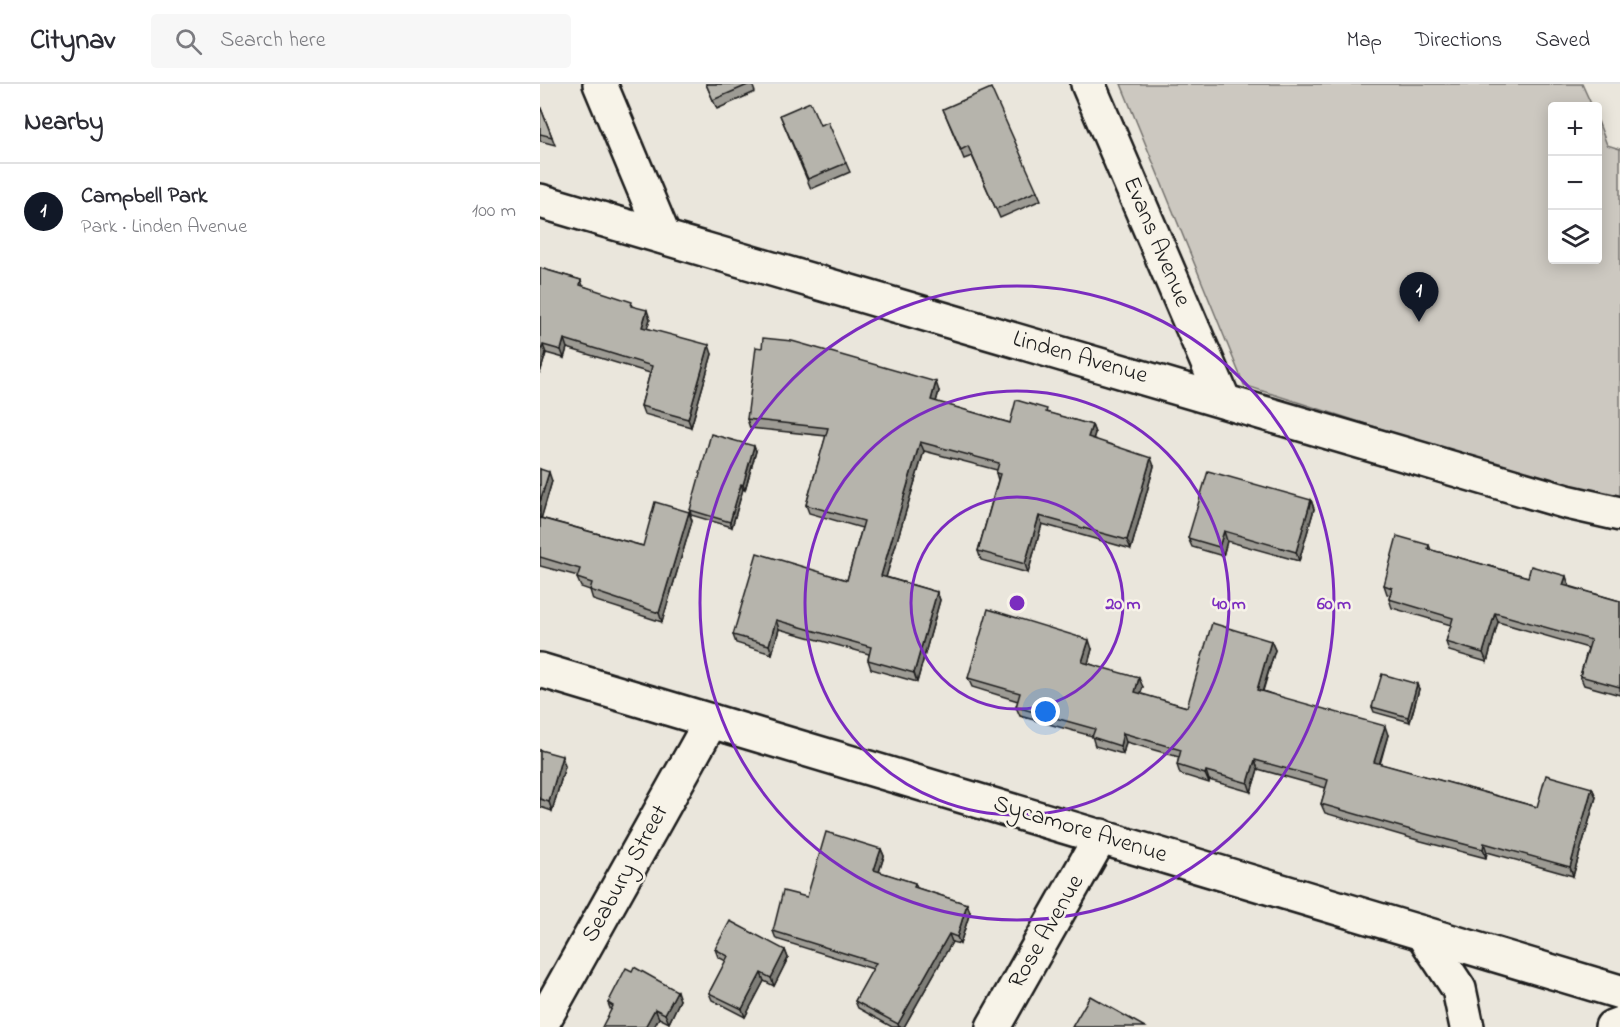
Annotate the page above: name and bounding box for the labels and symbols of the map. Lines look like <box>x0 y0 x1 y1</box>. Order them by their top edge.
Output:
street label: Evans Avenue <box>1113 171 1199 313</box>
pin: 1 <box>1400 272 1438 322</box>
street label: Linden Avenue <box>1008 322 1152 394</box>
text: 20 m <box>1104 592 1141 618</box>
text: 40 m <box>1212 592 1246 618</box>
text: 60 m <box>1317 592 1351 618</box>
centre of rings <box>1007 593 1027 613</box>
your location <box>1031 697 1060 726</box>
street label: Sycamore Avenue <box>988 787 1171 874</box>
street label: Seabury Street <box>574 799 679 950</box>
street label: Rose Avenue <box>1000 868 1094 996</box>

